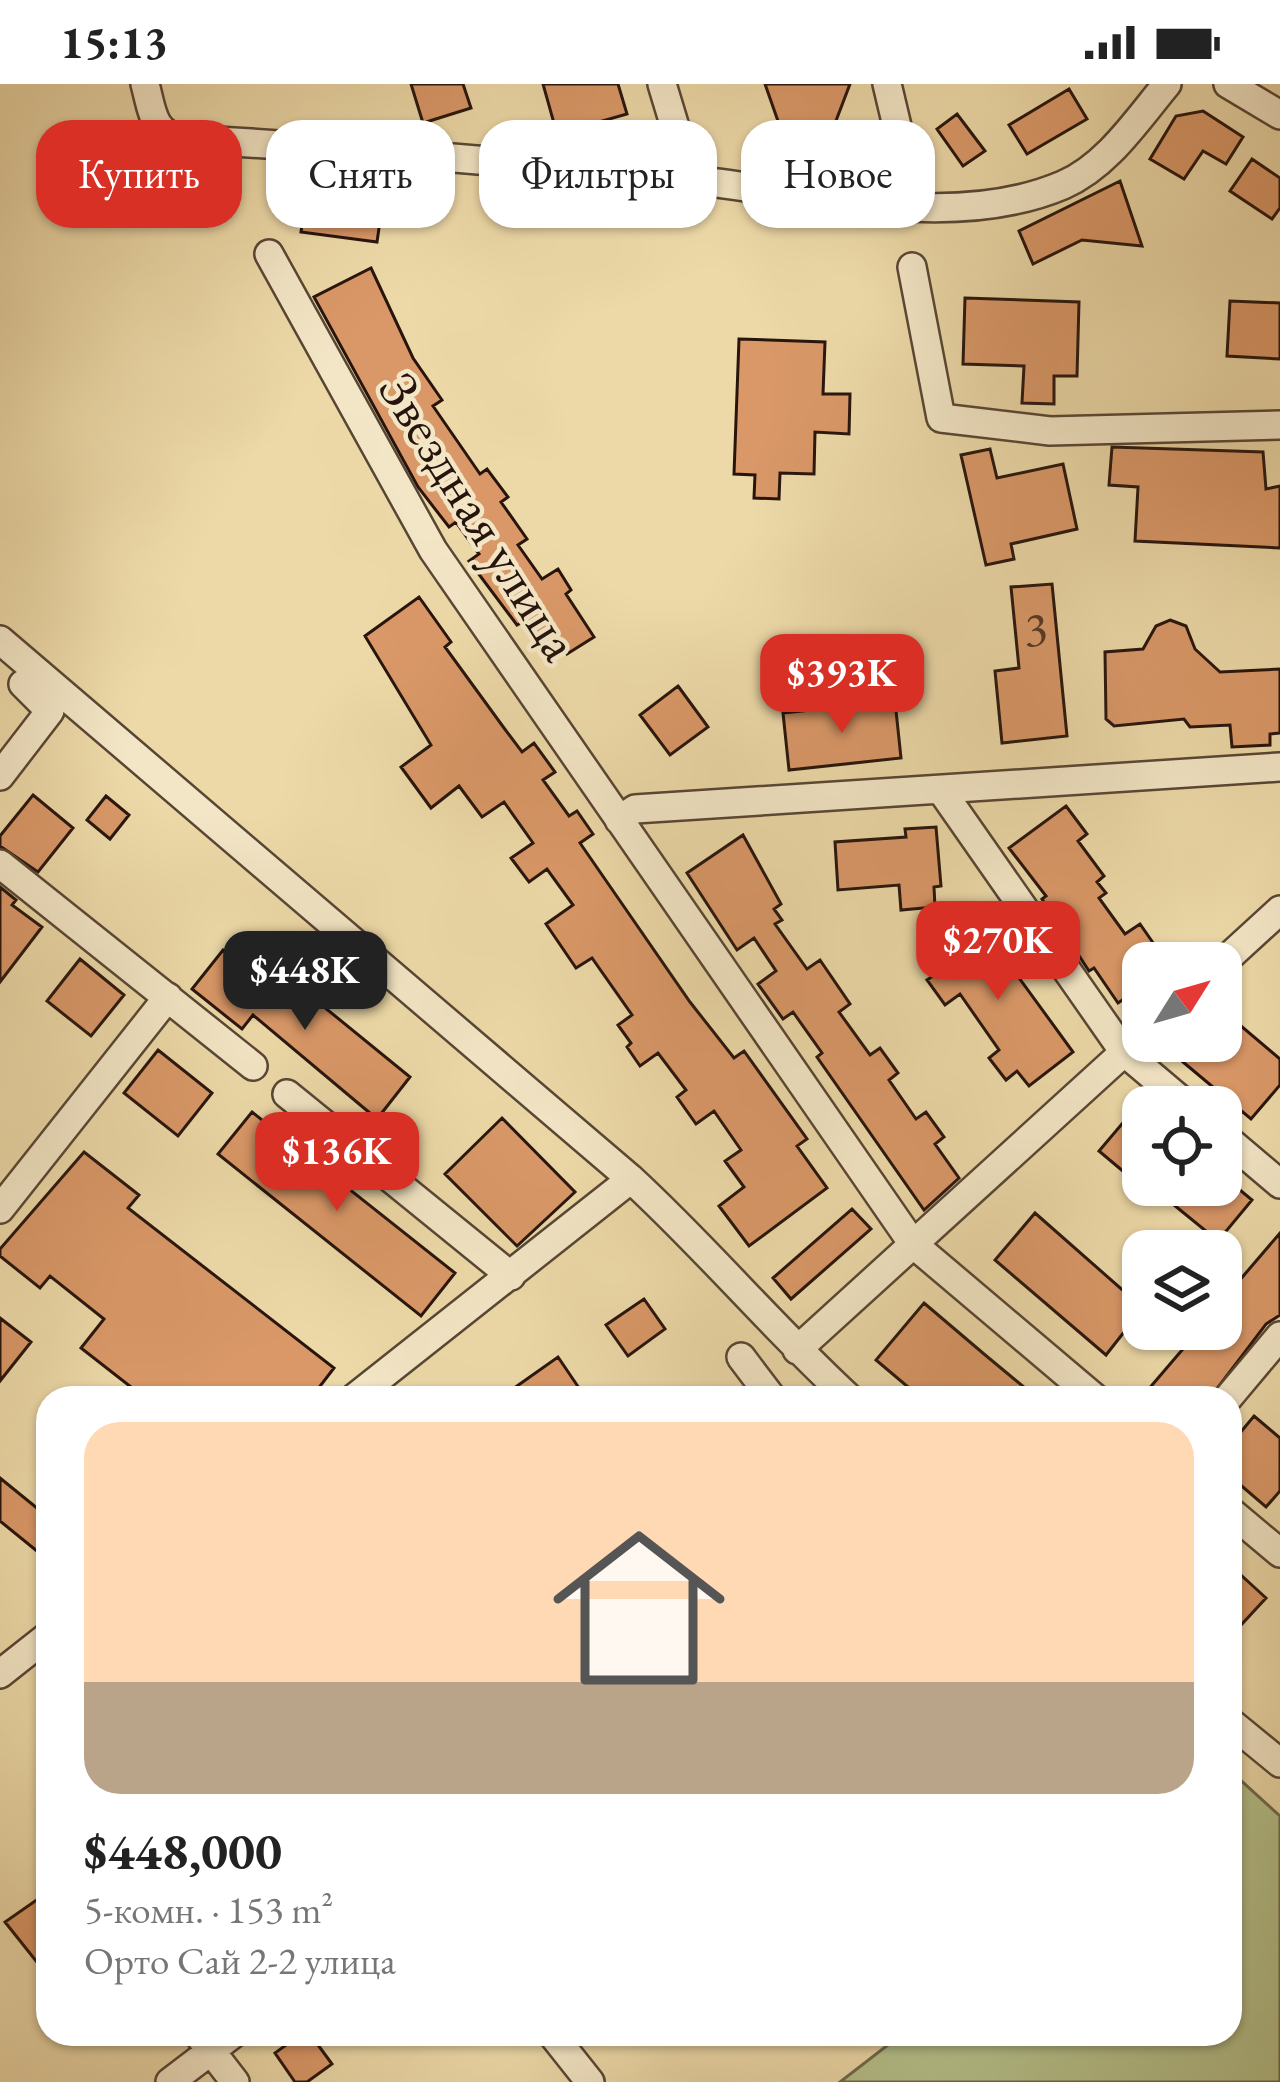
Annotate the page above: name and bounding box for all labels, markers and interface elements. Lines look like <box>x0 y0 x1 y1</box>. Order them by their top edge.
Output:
text: 15:13 <box>60 13 168 71</box>
chip: Купить <box>36 120 242 228</box>
chip: Снять <box>266 120 455 228</box>
chip: Фильтры <box>479 120 717 228</box>
chip: Новое <box>741 120 935 228</box>
street label: Звездная улица <box>364 359 596 673</box>
house number: 3 <box>1024 597 1048 659</box>
pin: $393K <box>758 634 926 736</box>
text: $393K <box>787 647 897 698</box>
pin: $270K <box>914 901 1082 1003</box>
text: $270K <box>943 914 1053 965</box>
pin: $448K <box>221 931 389 1033</box>
north arrow <box>1122 942 1242 1062</box>
map controls <box>1122 942 1242 1350</box>
text: $448K <box>250 944 360 995</box>
button: locate <box>1122 1086 1242 1206</box>
pin: $136K <box>253 1112 421 1214</box>
text: $136K <box>282 1125 392 1176</box>
button: layers <box>1122 1230 1242 1350</box>
icon: home <box>531 1500 747 1716</box>
text: $448,000 <box>84 1818 282 1884</box>
text: 5-комн. · 153 m² <box>84 1884 333 1935</box>
text: Орто Сай 2-2 улица <box>84 1935 396 1986</box>

